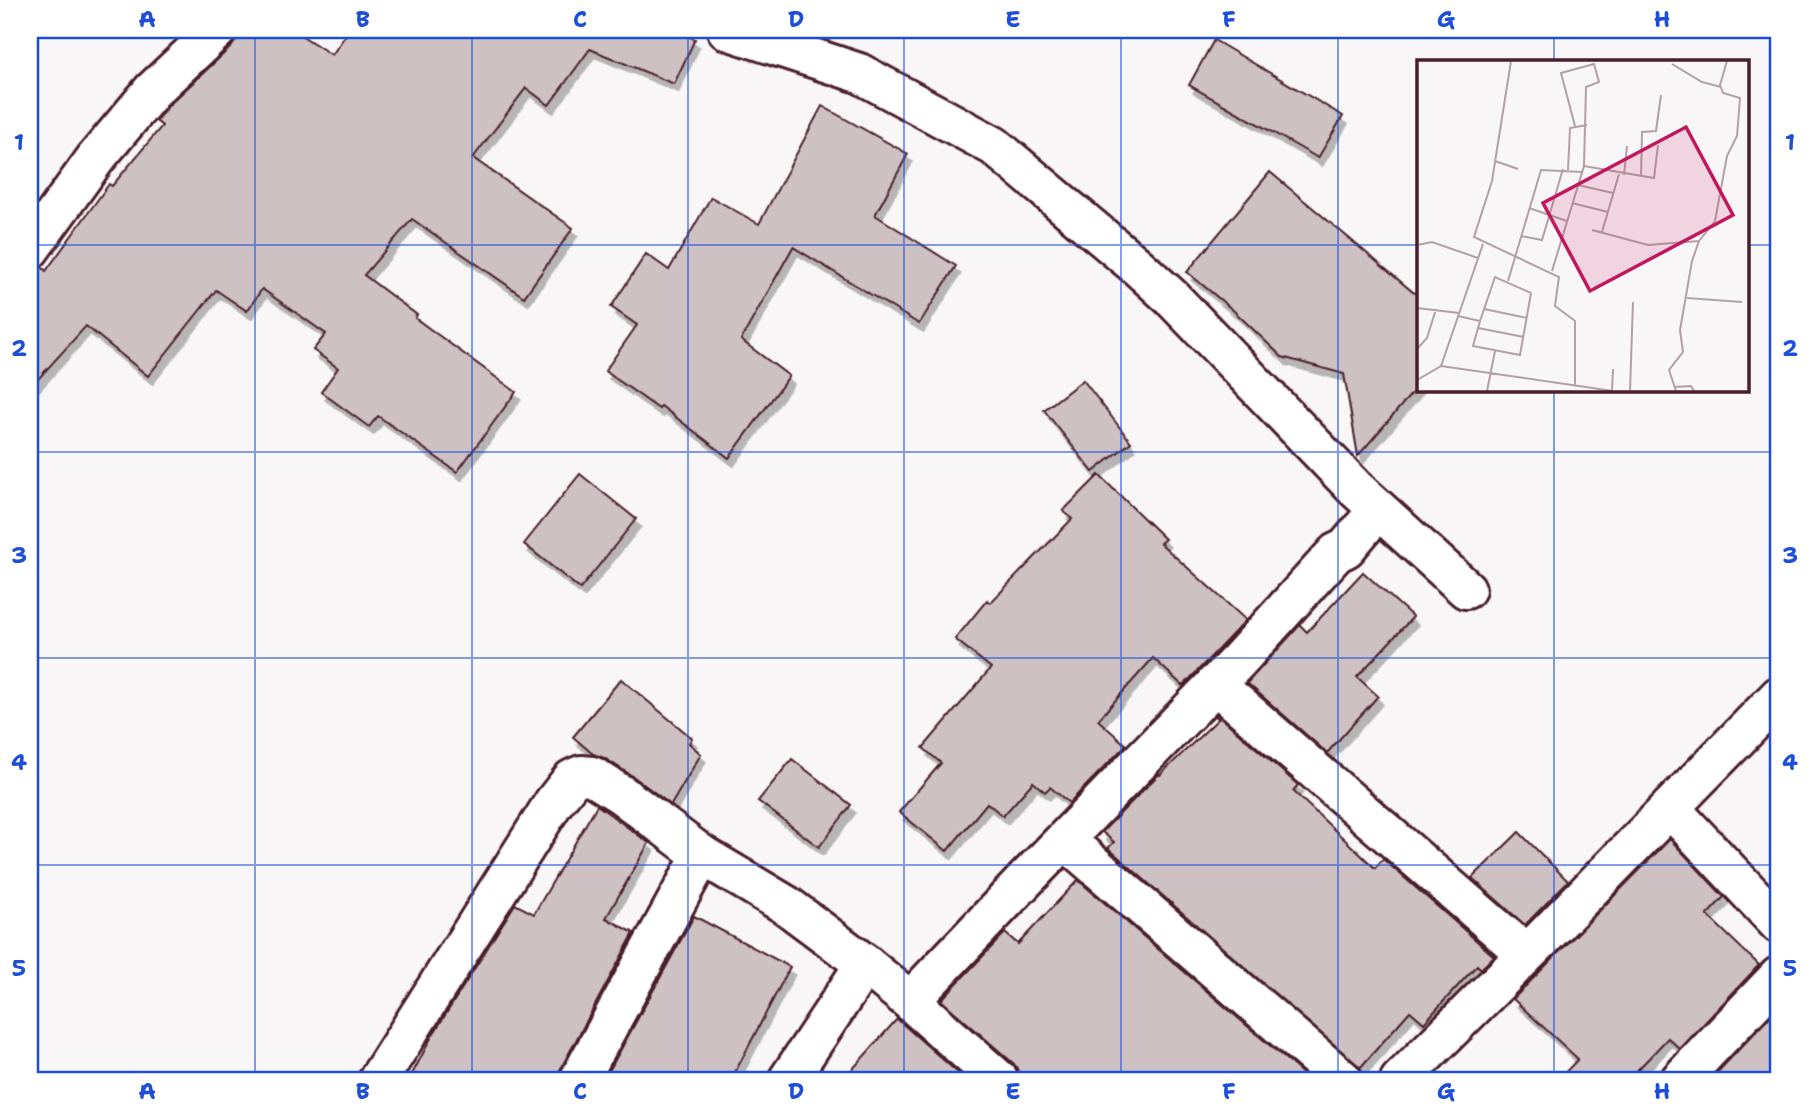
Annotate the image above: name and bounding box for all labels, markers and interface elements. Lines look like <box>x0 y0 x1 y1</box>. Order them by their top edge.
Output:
text: A <box>138 4 156 34</box>
text: B <box>356 4 370 34</box>
text: C <box>573 4 587 34</box>
text: D <box>788 4 804 34</box>
text: E <box>1005 4 1021 34</box>
text: F <box>1222 4 1236 34</box>
text: G <box>1437 4 1456 34</box>
text: H <box>1654 4 1670 34</box>
inset map <box>1417 60 1750 392</box>
text: 1 <box>14 127 24 157</box>
text: 1 <box>1785 127 1795 157</box>
text: 2 <box>11 333 27 363</box>
text: 2 <box>1782 333 1798 363</box>
text: 3 <box>11 540 27 570</box>
text: 3 <box>1782 540 1798 570</box>
text: 4 <box>11 747 27 777</box>
text: 4 <box>1782 747 1798 777</box>
text: 5 <box>12 953 26 983</box>
text: 5 <box>1783 953 1797 983</box>
text: A <box>138 1076 156 1106</box>
text: B <box>356 1076 370 1106</box>
text: C <box>573 1076 587 1106</box>
text: D <box>788 1076 804 1106</box>
text: E <box>1005 1076 1021 1106</box>
text: F <box>1222 1076 1236 1106</box>
text: G <box>1437 1076 1456 1106</box>
text: H <box>1654 1076 1670 1106</box>

